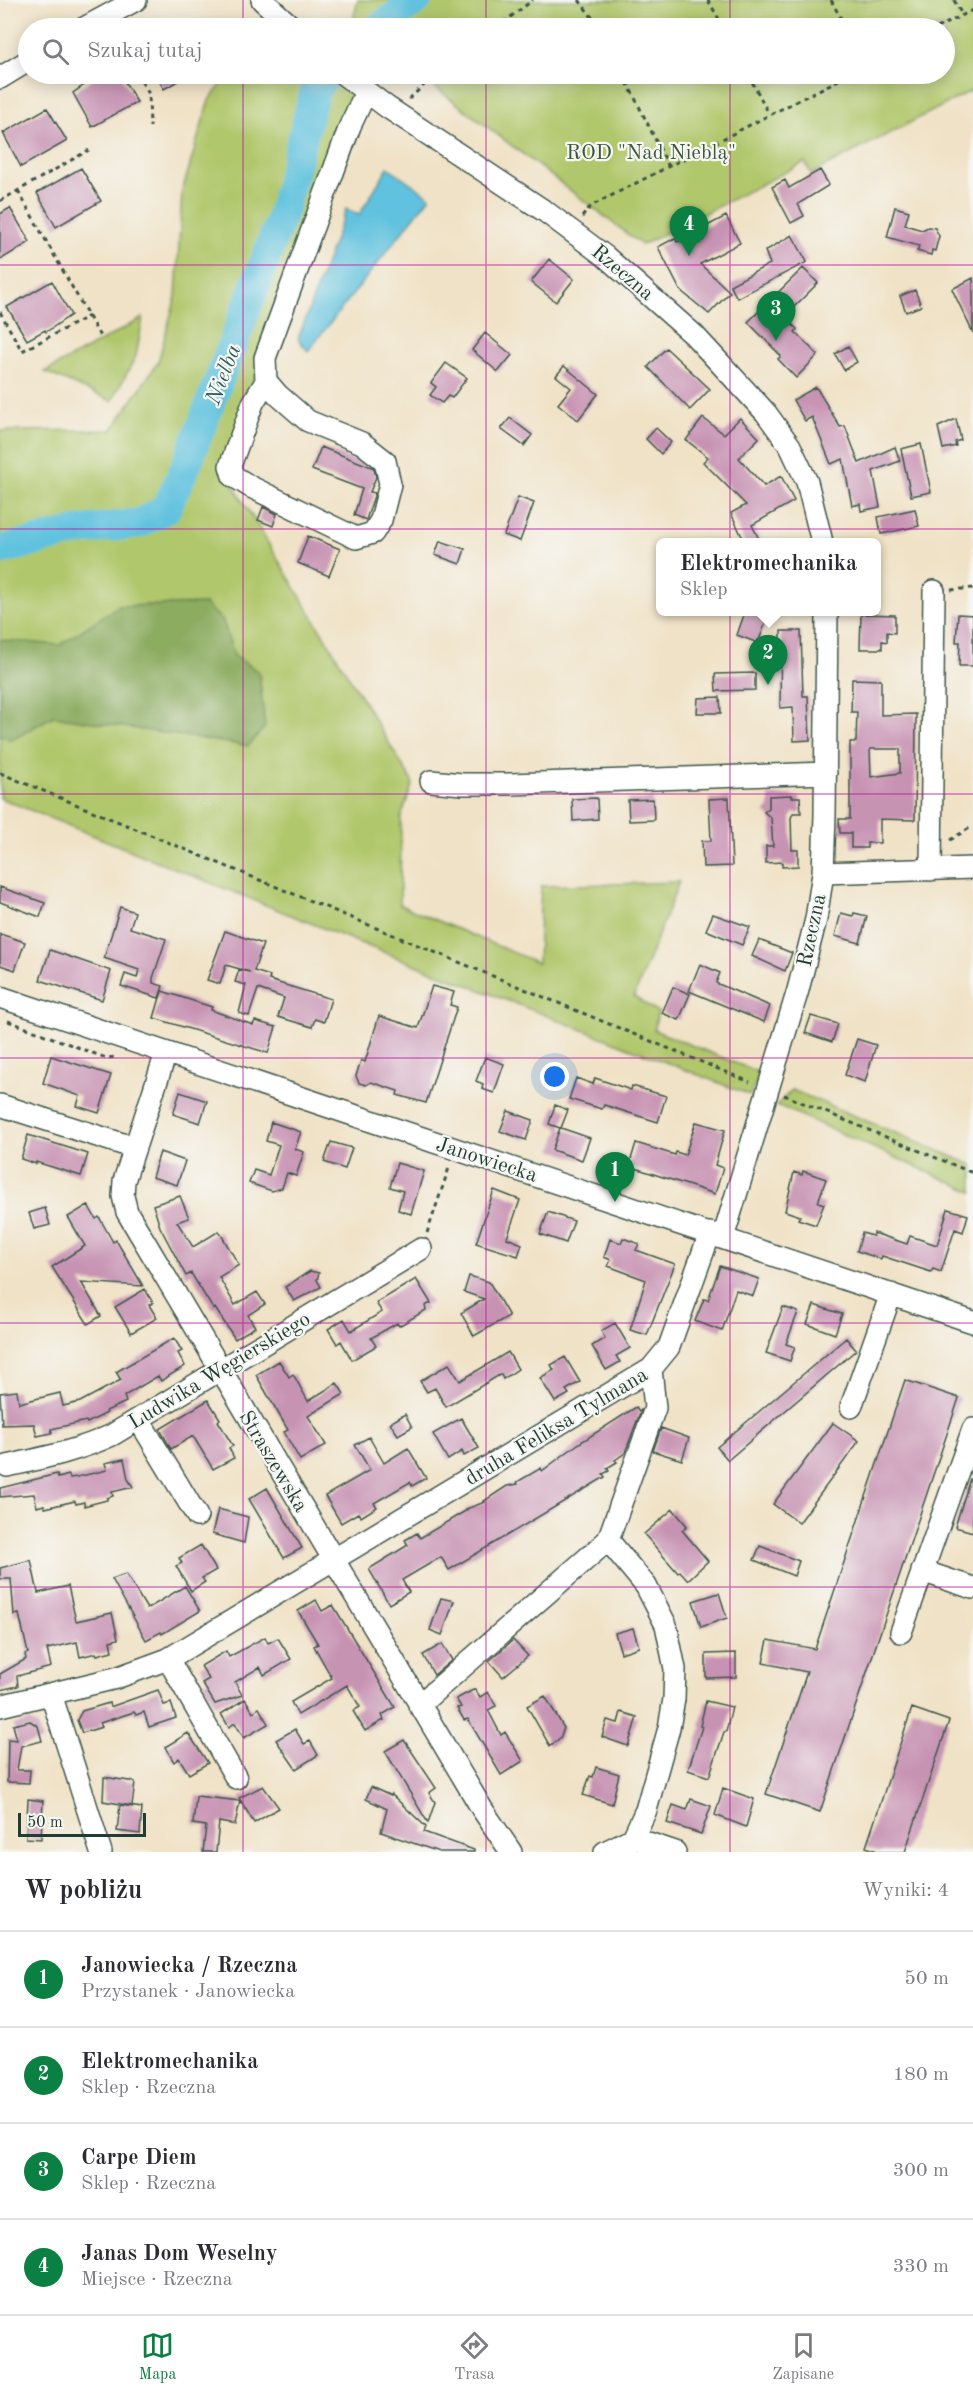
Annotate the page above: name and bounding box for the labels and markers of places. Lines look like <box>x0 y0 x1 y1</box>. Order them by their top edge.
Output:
pin: 4 <box>670 206 708 256</box>
pin: 3 <box>756 292 796 341</box>
pin: 2 <box>748 636 788 685</box>
pin: 1 <box>596 1152 634 1202</box>

